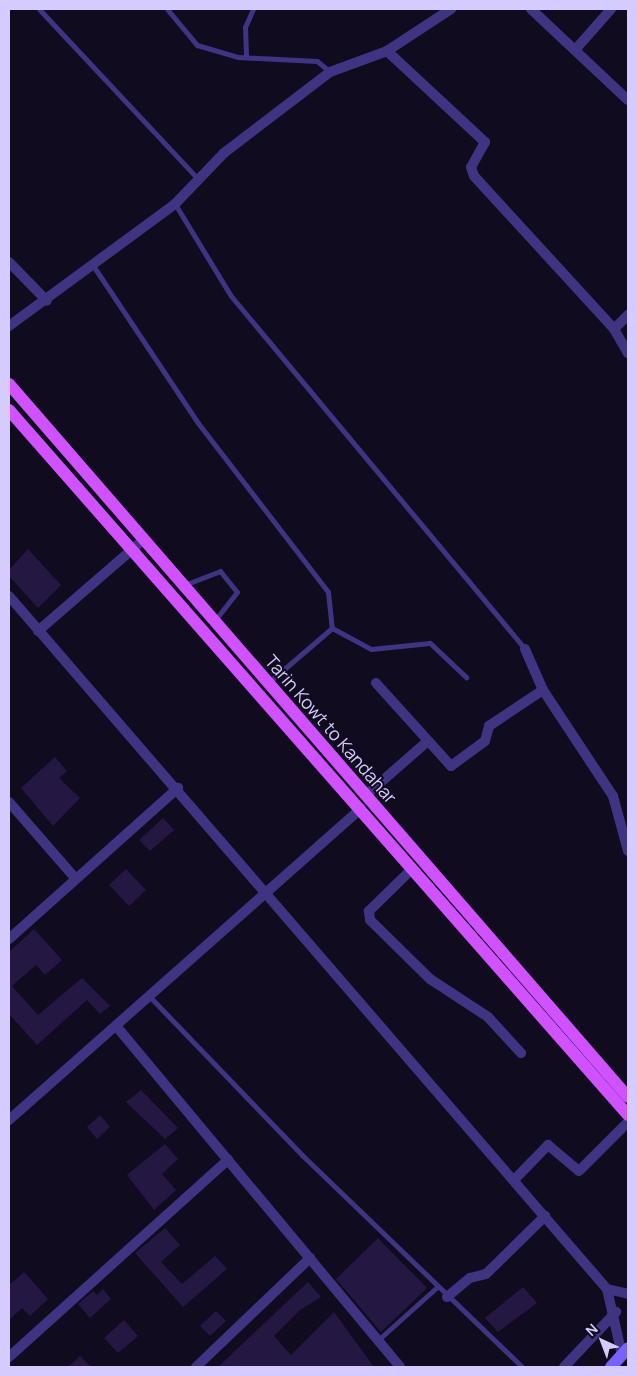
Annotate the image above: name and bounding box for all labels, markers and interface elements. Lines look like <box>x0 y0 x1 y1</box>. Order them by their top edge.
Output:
street label: Tarin Kowt to Kandahar <box>261 650 401 808</box>
north arrow <box>577 1316 627 1366</box>
text: N <box>581 1319 602 1340</box>

